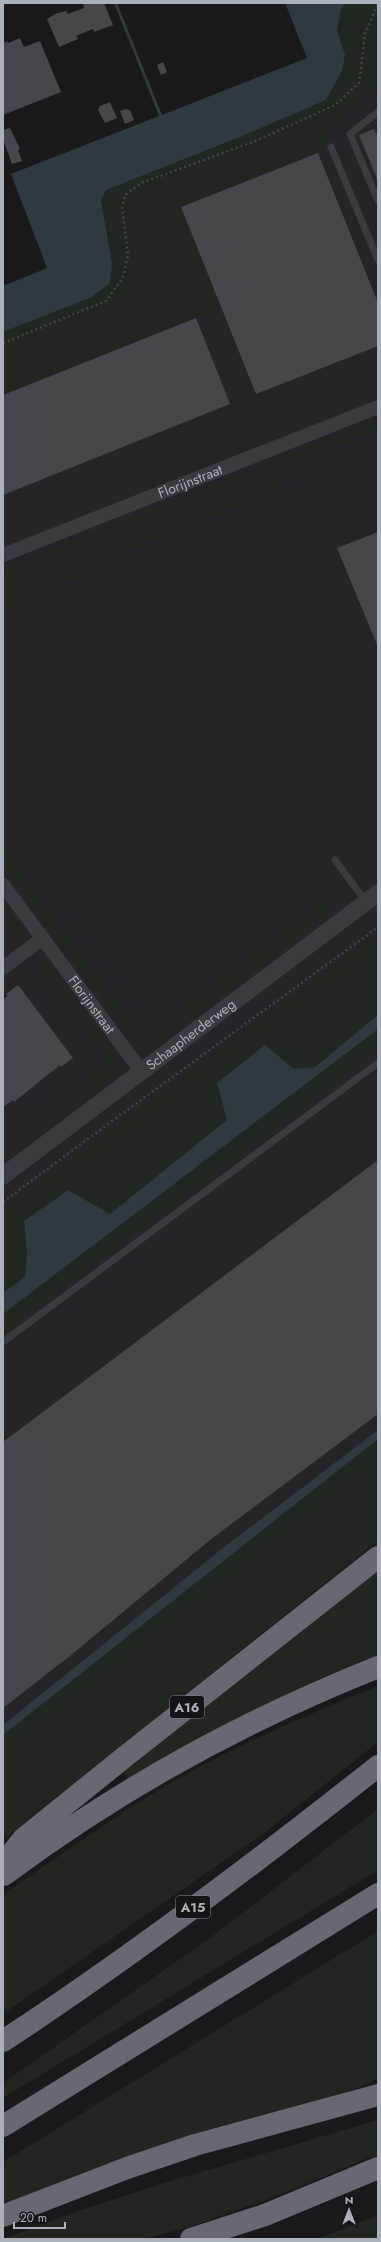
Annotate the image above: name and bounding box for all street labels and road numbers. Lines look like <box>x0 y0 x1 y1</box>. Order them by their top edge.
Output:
street label: Florijnstraat <box>155 459 226 503</box>
street label: Florijnstraat <box>64 971 121 1038</box>
street label: Schaapherderweg <box>142 994 240 1075</box>
road number: A16 <box>170 1696 204 1718</box>
road number: A15 <box>176 1896 210 1918</box>

